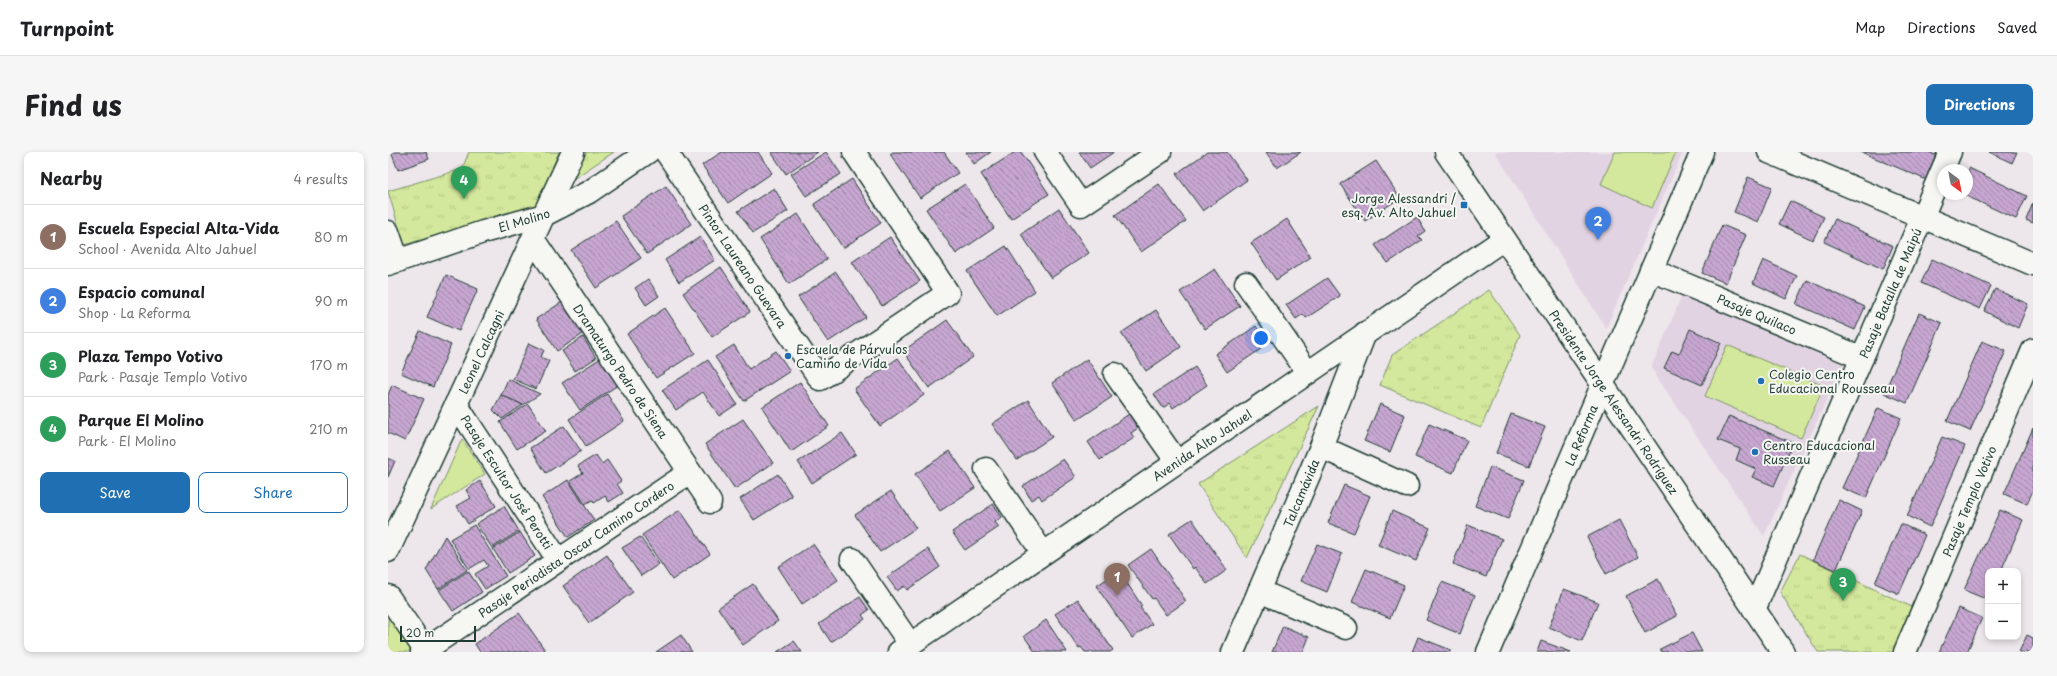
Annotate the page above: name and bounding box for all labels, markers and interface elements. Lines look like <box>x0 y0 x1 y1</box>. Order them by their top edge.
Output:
text: Turnpoint <box>20 14 114 42</box>
text: Map <box>1855 17 1885 38</box>
text: Directions <box>1907 17 1975 38</box>
text: Saved <box>1997 17 2037 38</box>
text: Find us <box>24 83 122 126</box>
button: Directions <box>1926 84 2033 125</box>
north arrow <box>1937 164 1973 200</box>
text: Nearby <box>40 165 102 191</box>
pin: 4 <box>451 166 477 199</box>
text: 4 results <box>294 169 348 188</box>
place label: Jorge Alessandri / esq. Av. Alto Jahuel <box>1342 189 1456 221</box>
street label: Pintor Laureano Guevara <box>695 200 792 332</box>
marker: Jorge Alessandri / esq. Av. Alto Jahuel <box>1459 200 1469 210</box>
street label: El Molino <box>496 204 552 236</box>
pin: 2 <box>1585 207 1611 240</box>
text: Escuela Especial Alta-Vida <box>78 216 279 239</box>
street label: Pasaje Batalla de Maipú <box>1854 225 1926 361</box>
text: 1 <box>50 227 56 246</box>
text: 80 m <box>314 227 348 246</box>
text: School · Avenida Alto Jahuel <box>78 239 257 258</box>
text: Espacio comunal <box>78 280 205 303</box>
street label: Pasaje Quilaco <box>1715 289 1800 339</box>
text: 2 <box>48 291 58 310</box>
text: 90 m <box>315 291 348 310</box>
street label: Dramaturgo Pedro de Siena <box>569 300 673 442</box>
text: Shop · La Reforma <box>78 303 191 322</box>
street label: Presidente Jorge Alessandri Rodríguez <box>1545 306 1683 498</box>
street label: Leonel Calcagni <box>454 307 508 397</box>
your location <box>1251 328 1271 348</box>
place label: Escuela de Párvulos Camino de Vida <box>796 340 908 372</box>
text: Plaza Tempo Votivo <box>78 344 223 367</box>
marker: Escuela de Párvulos Camino de Vida <box>783 351 793 361</box>
text: 3 <box>49 355 57 374</box>
text: 170 m <box>310 355 348 374</box>
place label: Colegio Centro Educacional Rousseau <box>1769 365 1895 397</box>
text: Park · Pasaje Templo Votivo <box>78 367 248 386</box>
marker: Colegio Centro Educacional Rousseau <box>1756 376 1766 386</box>
street label: La Reforma <box>1560 401 1602 468</box>
street label: Avenida Alto Jahuel <box>1149 405 1255 485</box>
text: Parque El Molino <box>78 408 204 431</box>
street label: Pasaje Escultor José Perotti <box>457 411 557 553</box>
text: 4 <box>49 419 57 438</box>
text: 210 m <box>309 419 348 438</box>
text: Park · El Molino <box>78 431 176 450</box>
place label: Centro Educacional Russeau <box>1763 436 1875 468</box>
street label: Pasaje Templo Votivo <box>1938 442 2001 559</box>
marker: Centro Educacional Russeau <box>1750 447 1760 457</box>
street label: Talcamávida <box>1279 456 1324 530</box>
button: Save <box>40 472 190 513</box>
button: Share <box>198 472 348 513</box>
street label: Pasaje Periodista Oscar Camino Cordero <box>474 476 678 622</box>
pin: 1 <box>1104 563 1130 596</box>
pin: 3 <box>1830 568 1856 601</box>
map controls <box>1985 568 2021 640</box>
button: + <box>1985 568 2021 604</box>
button: − <box>1985 604 2021 640</box>
scale bar <box>400 624 476 643</box>
text: 20 m <box>406 624 434 641</box>

